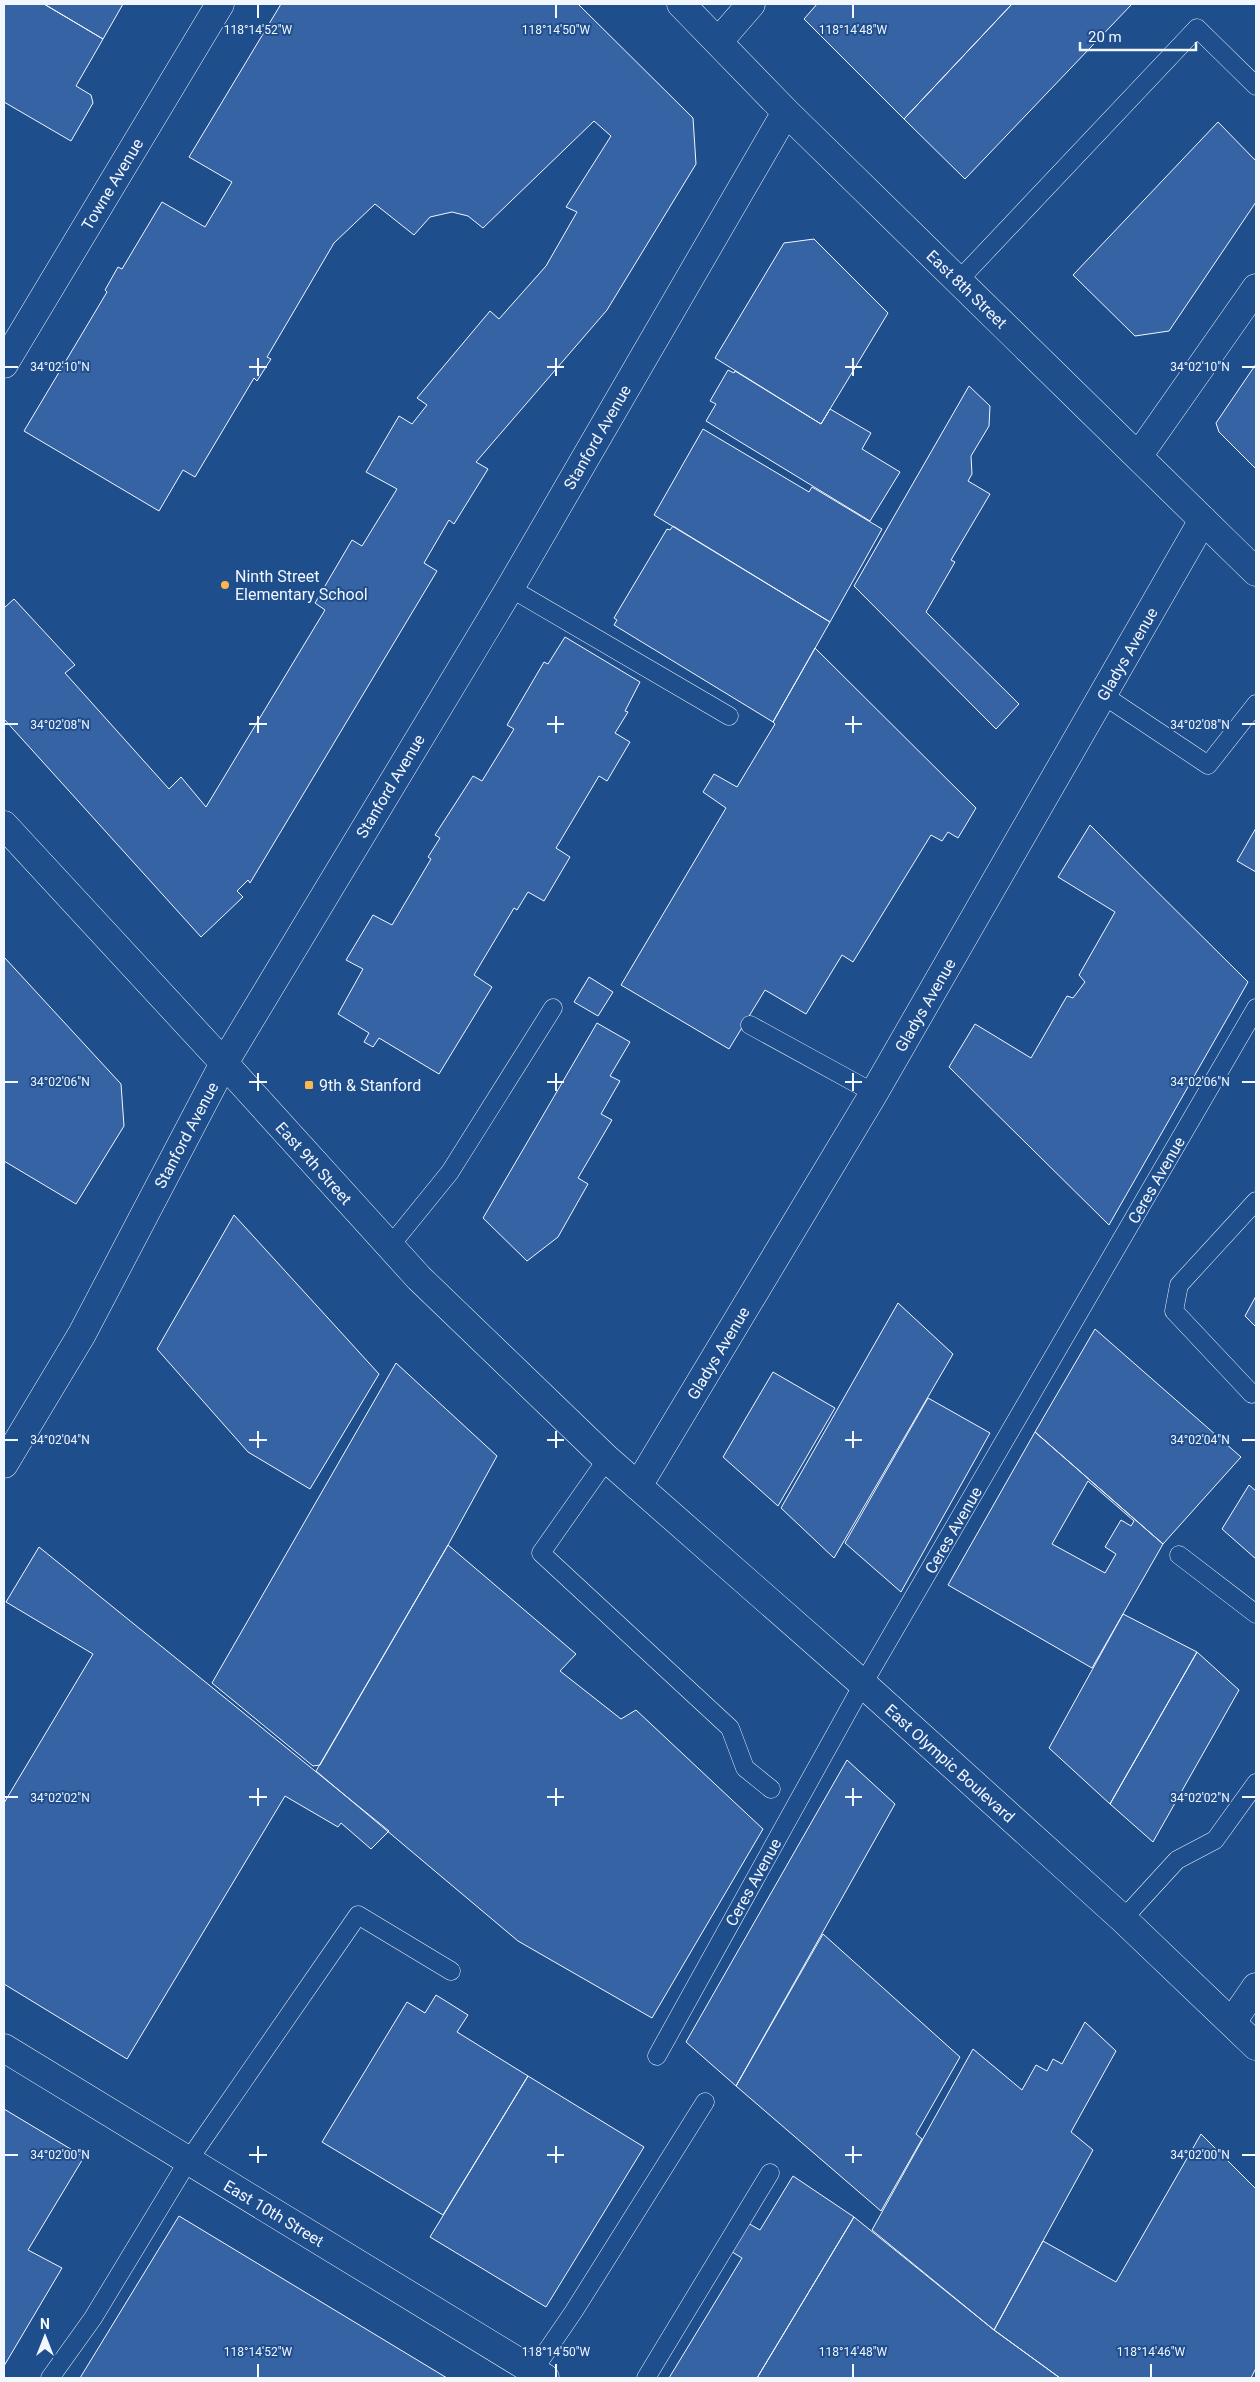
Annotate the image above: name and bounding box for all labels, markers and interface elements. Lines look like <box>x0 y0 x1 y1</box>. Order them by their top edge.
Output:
scale bar <box>1080 20 1196 52</box>
text: 118°14'52"W <box>224 23 292 37</box>
text: 118°14'50"W <box>522 23 590 37</box>
text: 118°14'48"W <box>819 23 887 37</box>
text: 20 m <box>1088 28 1122 46</box>
street label: Towne Avenue <box>78 135 147 234</box>
street label: East 8th Street <box>922 246 1011 332</box>
text: 34°02'10"N <box>30 360 90 374</box>
text: 34°02'10"N <box>1170 360 1230 374</box>
street label: Stanford Avenue <box>560 382 635 493</box>
place label: Ninth Street Elementary School <box>235 567 368 604</box>
marker: Ninth Street Elementary School <box>219 579 231 591</box>
street label: Gladys Avenue <box>1093 604 1162 704</box>
text: 34°02'08"N <box>30 718 90 732</box>
text: 34°02'08"N <box>1170 718 1230 732</box>
street label: Stanford Avenue <box>352 731 429 842</box>
street label: Gladys Avenue <box>891 955 960 1055</box>
text: 34°02'06"N <box>30 1075 90 1089</box>
text: 34°02'06"N <box>1170 1075 1230 1089</box>
place label: 9th & Stanford <box>319 1076 421 1095</box>
street label: Stanford Avenue <box>150 1079 222 1192</box>
marker: 9th & Stanford <box>303 1079 315 1091</box>
street label: East 9th Street <box>272 1118 356 1209</box>
street label: Ceres Avenue <box>1124 1133 1189 1227</box>
street label: Gladys Avenue <box>683 1304 754 1403</box>
text: 34°02'04"N <box>30 1433 90 1447</box>
text: 34°02'04"N <box>1170 1433 1230 1447</box>
street label: Ceres Avenue <box>921 1483 986 1577</box>
street label: East Olympic Boulevard <box>881 1700 1018 1827</box>
text: 34°02'02"N <box>30 1791 90 1805</box>
text: 34°02'02"N <box>1170 1791 1230 1805</box>
street label: Ceres Avenue <box>722 1835 785 1929</box>
text: 34°02'00"N <box>30 2148 90 2162</box>
text: 34°02'00"N <box>1170 2148 1230 2162</box>
street label: East 10th Street <box>220 2176 327 2251</box>
north arrow <box>20 2312 70 2362</box>
text: N <box>40 2316 50 2332</box>
text: 118°14'52"W <box>224 2345 292 2359</box>
text: 118°14'50"W <box>522 2345 590 2359</box>
text: 118°14'48"W <box>819 2345 887 2359</box>
text: 118°14'46"W <box>1117 2345 1185 2359</box>

